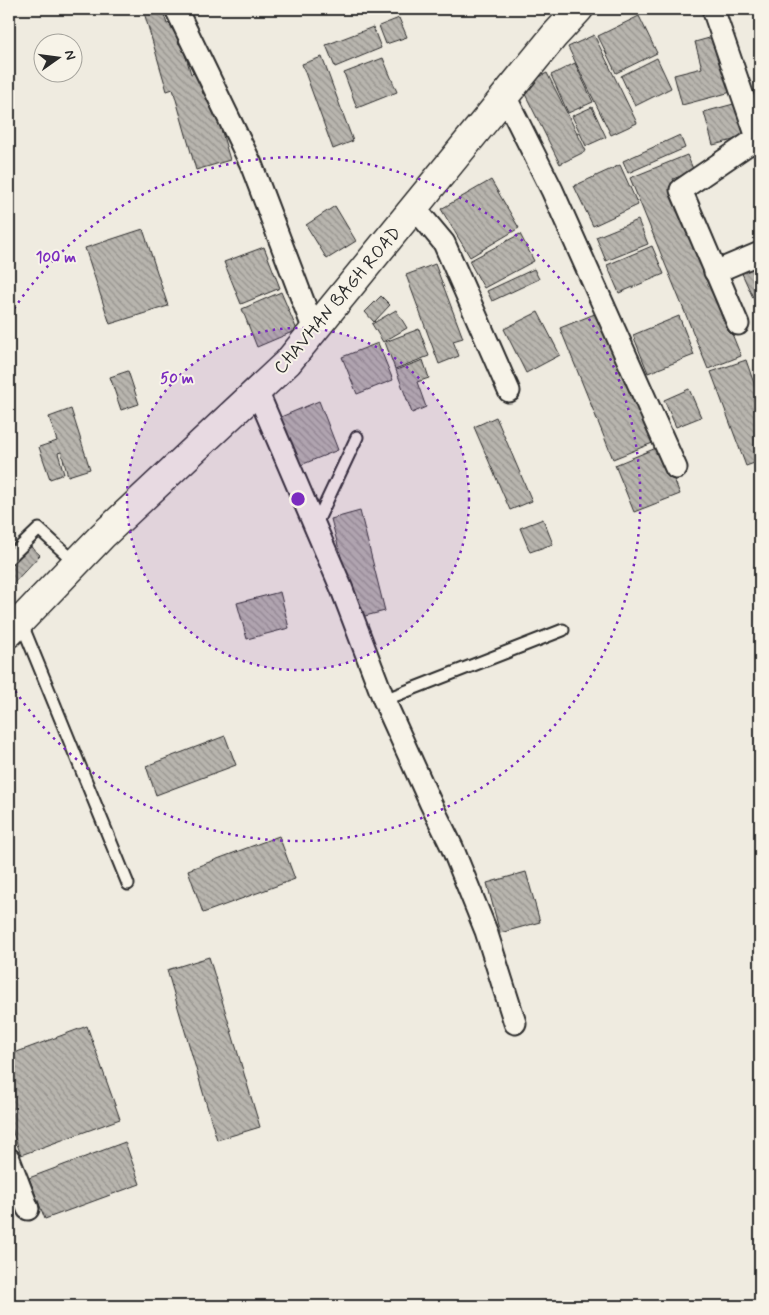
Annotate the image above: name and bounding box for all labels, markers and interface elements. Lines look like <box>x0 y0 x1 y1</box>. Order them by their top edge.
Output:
north arrow <box>32 32 82 82</box>
text: N <box>60 48 80 62</box>
street label: CHAVHAN BAGH ROAD <box>269 222 407 380</box>
text: 100 m <box>36 248 76 268</box>
text: 50 m <box>160 369 194 389</box>
centre of rings <box>289 490 307 508</box>

